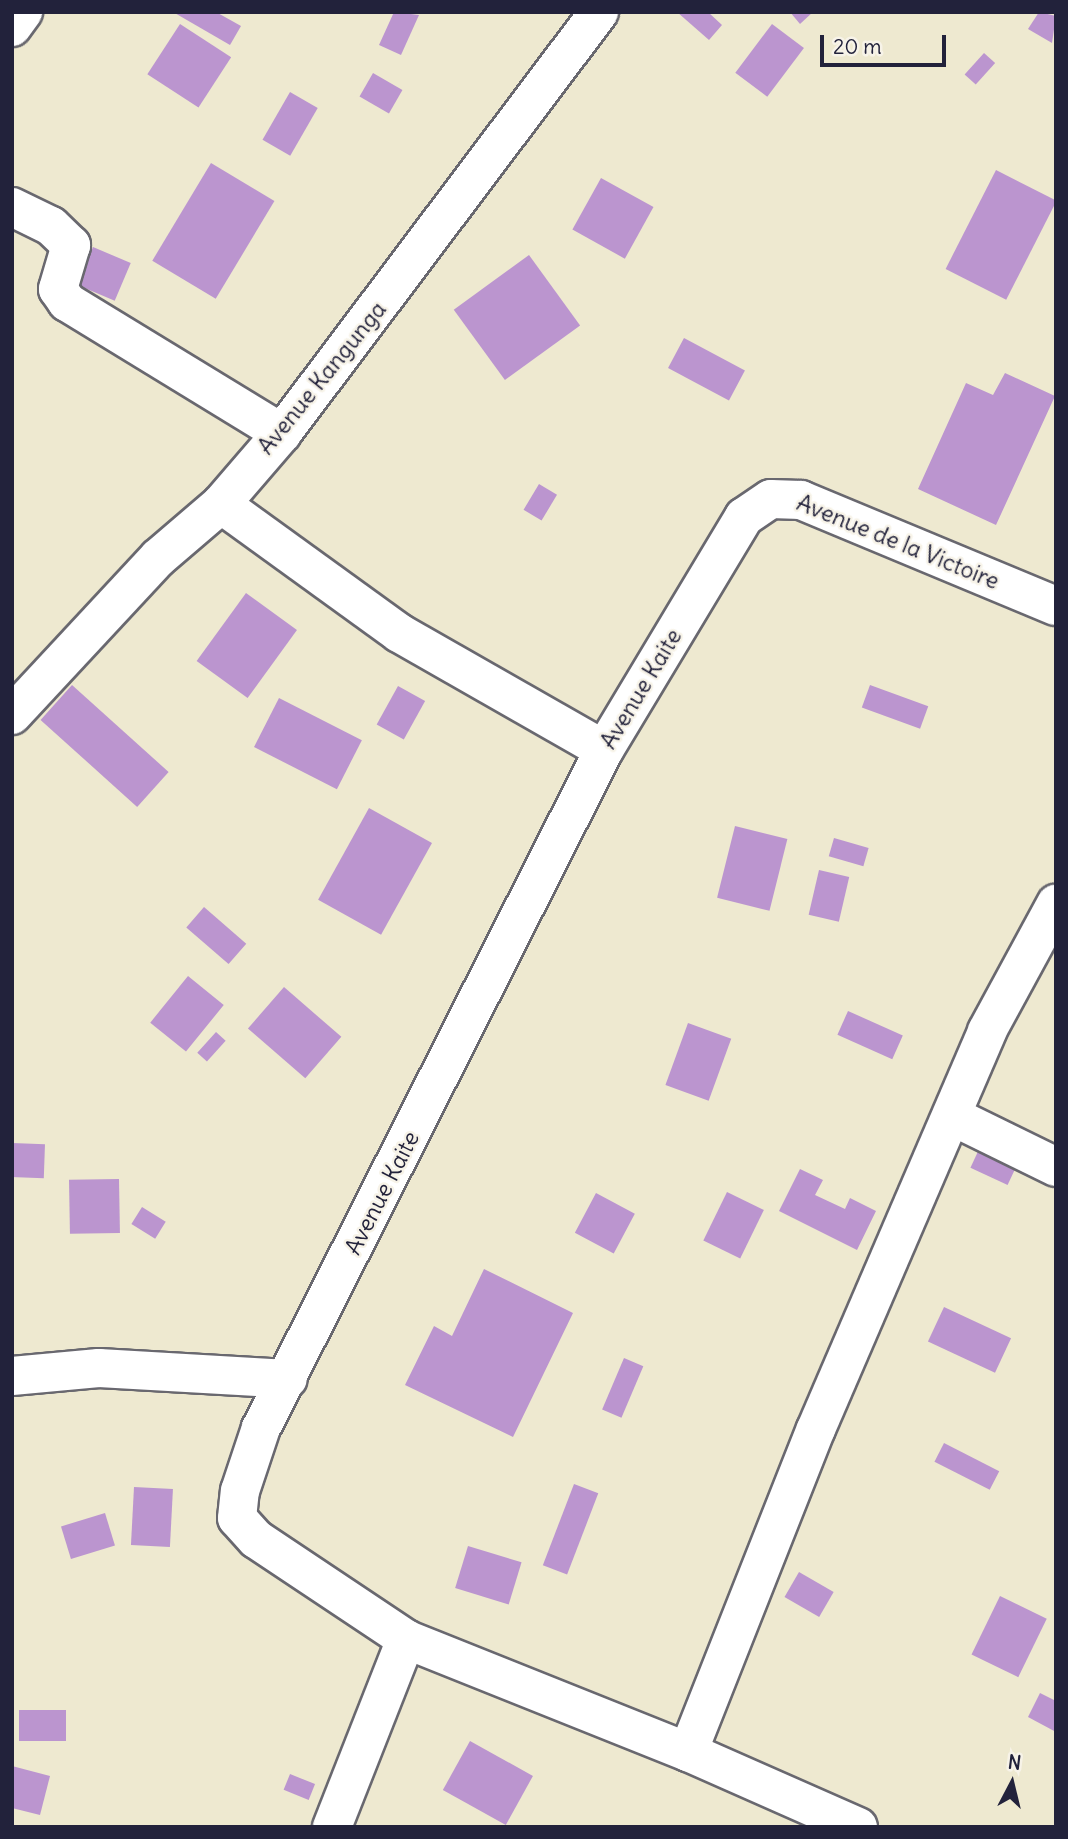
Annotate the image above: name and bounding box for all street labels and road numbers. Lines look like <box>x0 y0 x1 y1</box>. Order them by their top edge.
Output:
street label: Avenue Kangunga <box>252 296 392 460</box>
street label: Avenue de la Victoire <box>793 489 1003 595</box>
street label: Avenue Kaite <box>594 624 688 754</box>
street label: Avenue Kaite <box>339 1127 425 1259</box>

